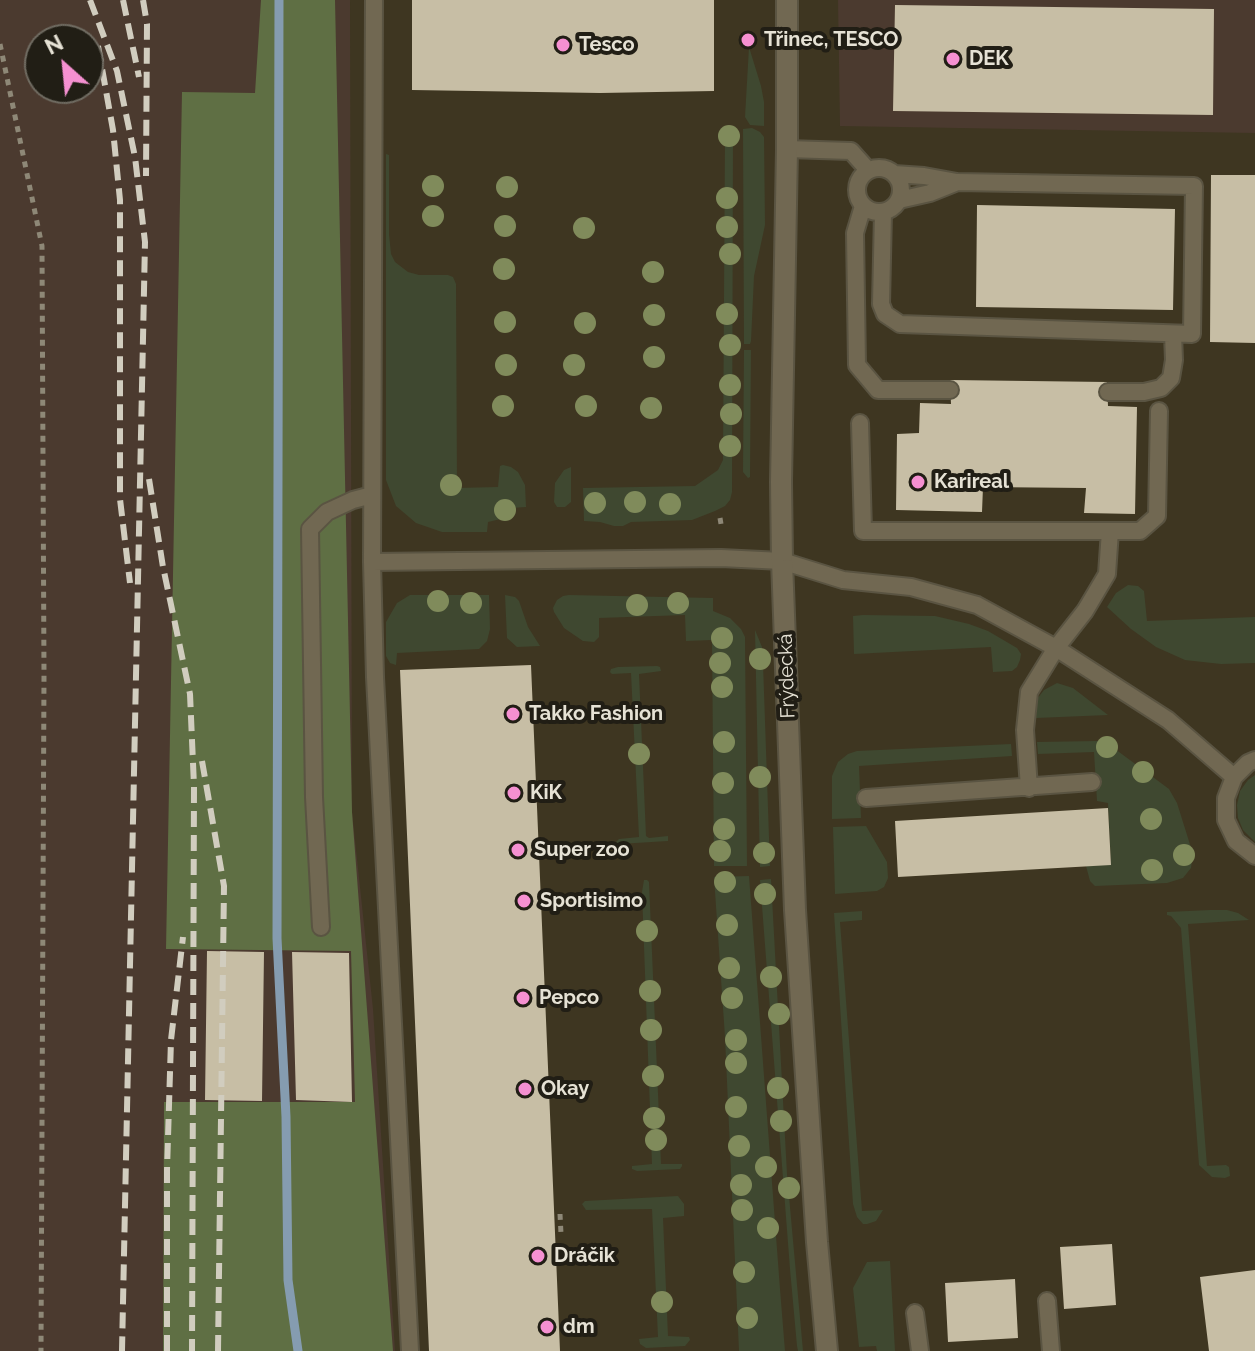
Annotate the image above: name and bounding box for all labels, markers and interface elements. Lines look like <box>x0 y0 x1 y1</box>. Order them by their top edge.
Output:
north arrow <box>24 24 104 104</box>
place label: Třinec, TESCO <box>764 28 898 52</box>
text: N <box>41 29 67 60</box>
marker: Třinec, TESCO <box>739 31 757 49</box>
place label: Tesco <box>579 33 635 57</box>
marker: Tesco <box>554 36 572 54</box>
place label: DEK <box>969 47 1009 71</box>
marker: DEK <box>944 50 962 68</box>
place label: Karireal <box>934 470 1009 494</box>
marker: Karireal <box>909 473 927 491</box>
street label: Frýdecká <box>774 633 800 719</box>
place label: Takko Fashion <box>529 702 663 726</box>
marker: Takko Fashion <box>504 705 522 723</box>
place label: KiK <box>530 781 562 805</box>
marker: KiK <box>505 784 523 802</box>
place label: Super zoo <box>534 838 630 862</box>
marker: Super zoo <box>509 841 527 859</box>
place label: Sportisimo <box>540 889 643 913</box>
marker: Sportisimo <box>515 892 533 910</box>
place label: Pepco <box>539 986 599 1010</box>
marker: Pepco <box>514 989 532 1007</box>
place label: Okay <box>541 1077 589 1101</box>
marker: Okay <box>516 1080 534 1098</box>
place label: Dráčik <box>554 1244 615 1268</box>
marker: Dráčik <box>529 1247 547 1265</box>
place label: dm <box>563 1315 595 1339</box>
marker: dm <box>538 1318 556 1336</box>

